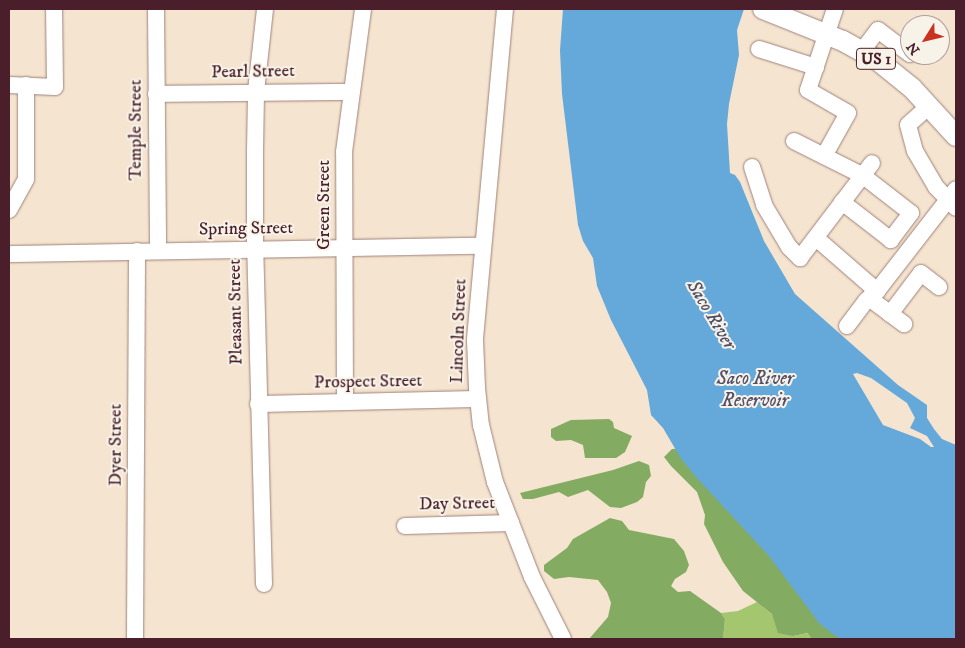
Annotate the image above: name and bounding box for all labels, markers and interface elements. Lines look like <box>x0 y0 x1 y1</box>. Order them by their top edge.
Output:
north arrow <box>900 15 950 65</box>
text: N <box>903 38 924 58</box>
road number: US 1 <box>855 46 897 72</box>
street label: Pearl Street <box>211 60 295 84</box>
street label: Temple Street <box>125 80 147 180</box>
street label: Green Street <box>313 160 335 250</box>
street label: Spring Street <box>199 217 293 241</box>
street label: Pleasant Street <box>224 259 248 365</box>
water label: Saco River <box>681 276 741 354</box>
street label: Lincoln Street <box>446 278 472 384</box>
water label: Saco River Reservoir <box>717 368 793 412</box>
street label: Prospect Street <box>314 370 422 394</box>
street label: Dyer Street <box>105 404 127 486</box>
street label: Day Street <box>419 493 495 515</box>

